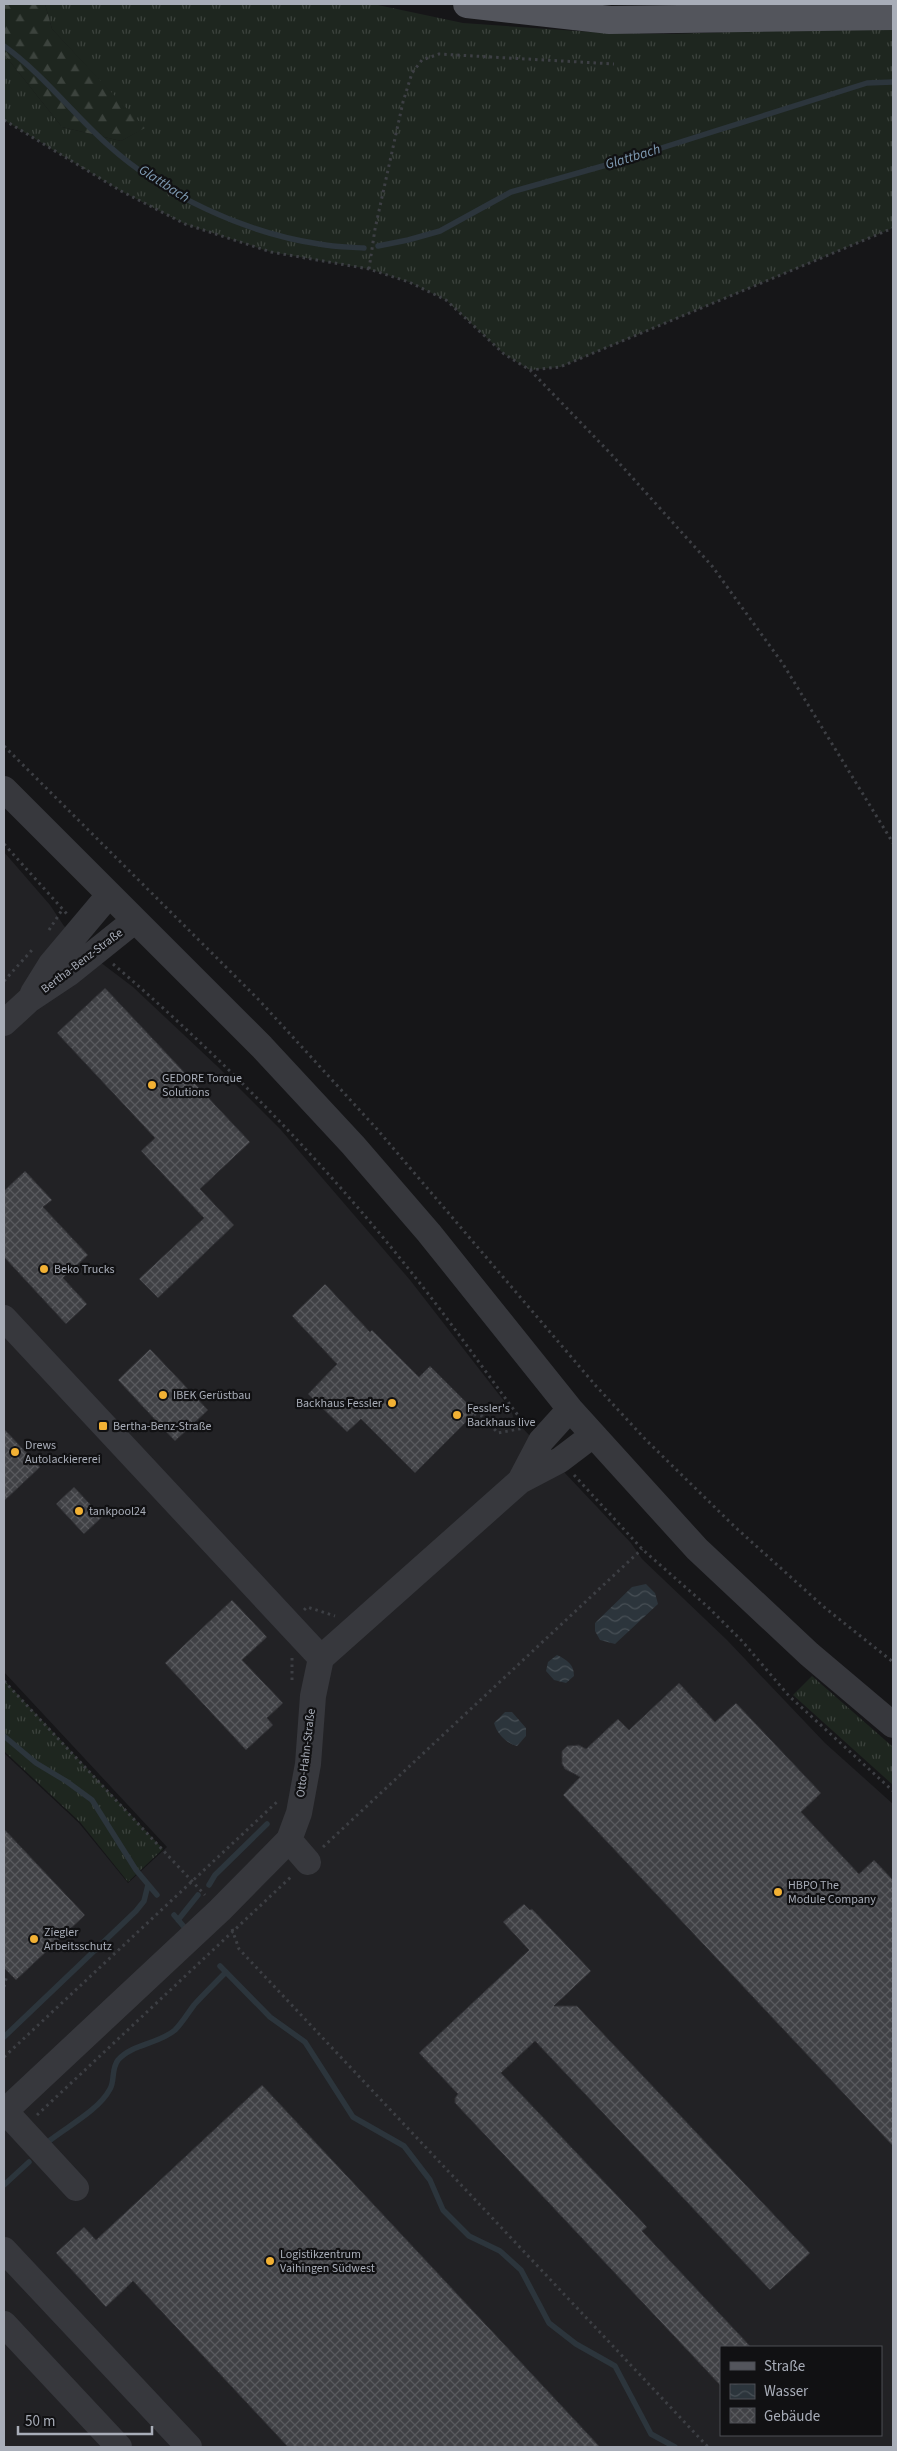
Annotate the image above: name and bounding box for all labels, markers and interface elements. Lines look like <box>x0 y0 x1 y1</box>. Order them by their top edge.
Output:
water label: Glattbach <box>603 139 663 175</box>
water label: Glattbach <box>135 160 193 208</box>
street label: Bertha-Benz-Straße <box>38 925 126 997</box>
place label: GEDORE Torque Solutions <box>162 1070 242 1101</box>
marker: GEDORE Torque Solutions <box>146 1079 158 1091</box>
place label: Beko Trucks <box>54 1261 115 1278</box>
marker: Beko Trucks <box>38 1263 50 1275</box>
place label: IBEK Gerüstbau <box>173 1387 251 1404</box>
marker: IBEK Gerüstbau <box>157 1389 169 1401</box>
place label: Backhaus Fessler <box>296 1395 383 1412</box>
marker: Backhaus Fessler <box>386 1397 398 1409</box>
place label: Fessler's Backhaus live <box>467 1400 536 1431</box>
marker: Fessler's Backhaus live <box>451 1409 463 1421</box>
place label: Bertha-Benz-Straße <box>113 1418 212 1435</box>
marker: Bertha-Benz-Straße <box>97 1420 109 1432</box>
place label: Drews Autolackiererei <box>25 1437 101 1468</box>
marker: Drews Autolackiererei <box>9 1446 21 1458</box>
place label: tankpool24 <box>89 1503 146 1520</box>
marker: tankpool24 <box>73 1505 85 1517</box>
street label: Otto-Hahn-Straße <box>292 1708 320 1798</box>
place label: HBPO The Module Company <box>788 1877 876 1908</box>
marker: HBPO The Module Company <box>772 1886 784 1898</box>
place label: Ziegler Arbeitsschutz <box>44 1924 112 1955</box>
marker: Ziegler Arbeitsschutz <box>28 1933 40 1945</box>
place label: Logistikzentrum Vaihingen Südwest <box>280 2246 375 2277</box>
marker: Logistikzentrum Vaihingen Südwest <box>264 2255 276 2267</box>
legend <box>720 2346 882 2436</box>
text: Straße <box>764 2356 805 2377</box>
text: Wasser <box>764 2381 809 2402</box>
scale bar <box>18 2404 151 2436</box>
text: Gebäude <box>764 2406 820 2427</box>
text: 50 m <box>25 2411 55 2432</box>

